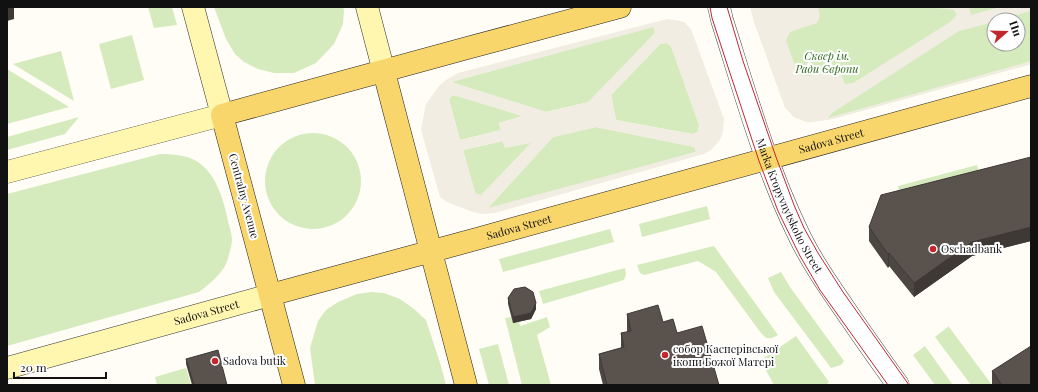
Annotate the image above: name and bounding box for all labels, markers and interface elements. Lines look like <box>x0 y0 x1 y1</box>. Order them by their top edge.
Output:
north arrow <box>986 12 1026 52</box>
text: Пн <box>1006 18 1026 38</box>
park label: Сквер ім. Ради Європи <box>794 48 859 76</box>
street label: Sadova Street <box>797 124 865 157</box>
street label: Marka Kropyvnytskoho Street <box>753 136 826 276</box>
street label: Centralny Avenue <box>226 152 263 240</box>
street label: Sadova Street <box>485 211 553 243</box>
place label: Oschadbank <box>941 241 1002 256</box>
marker: Oschadbank <box>928 244 938 254</box>
street label: Sadova Street <box>172 296 241 328</box>
place label: собор Касперівської ікони Божої Матері <box>673 341 779 369</box>
marker: собор Касперівської ікони Божої Матері <box>660 350 670 360</box>
place label: Sadova butik <box>223 353 286 368</box>
scale bar <box>14 354 106 380</box>
marker: Sadova butik <box>210 356 220 366</box>
text: 20 m <box>20 359 47 375</box>

